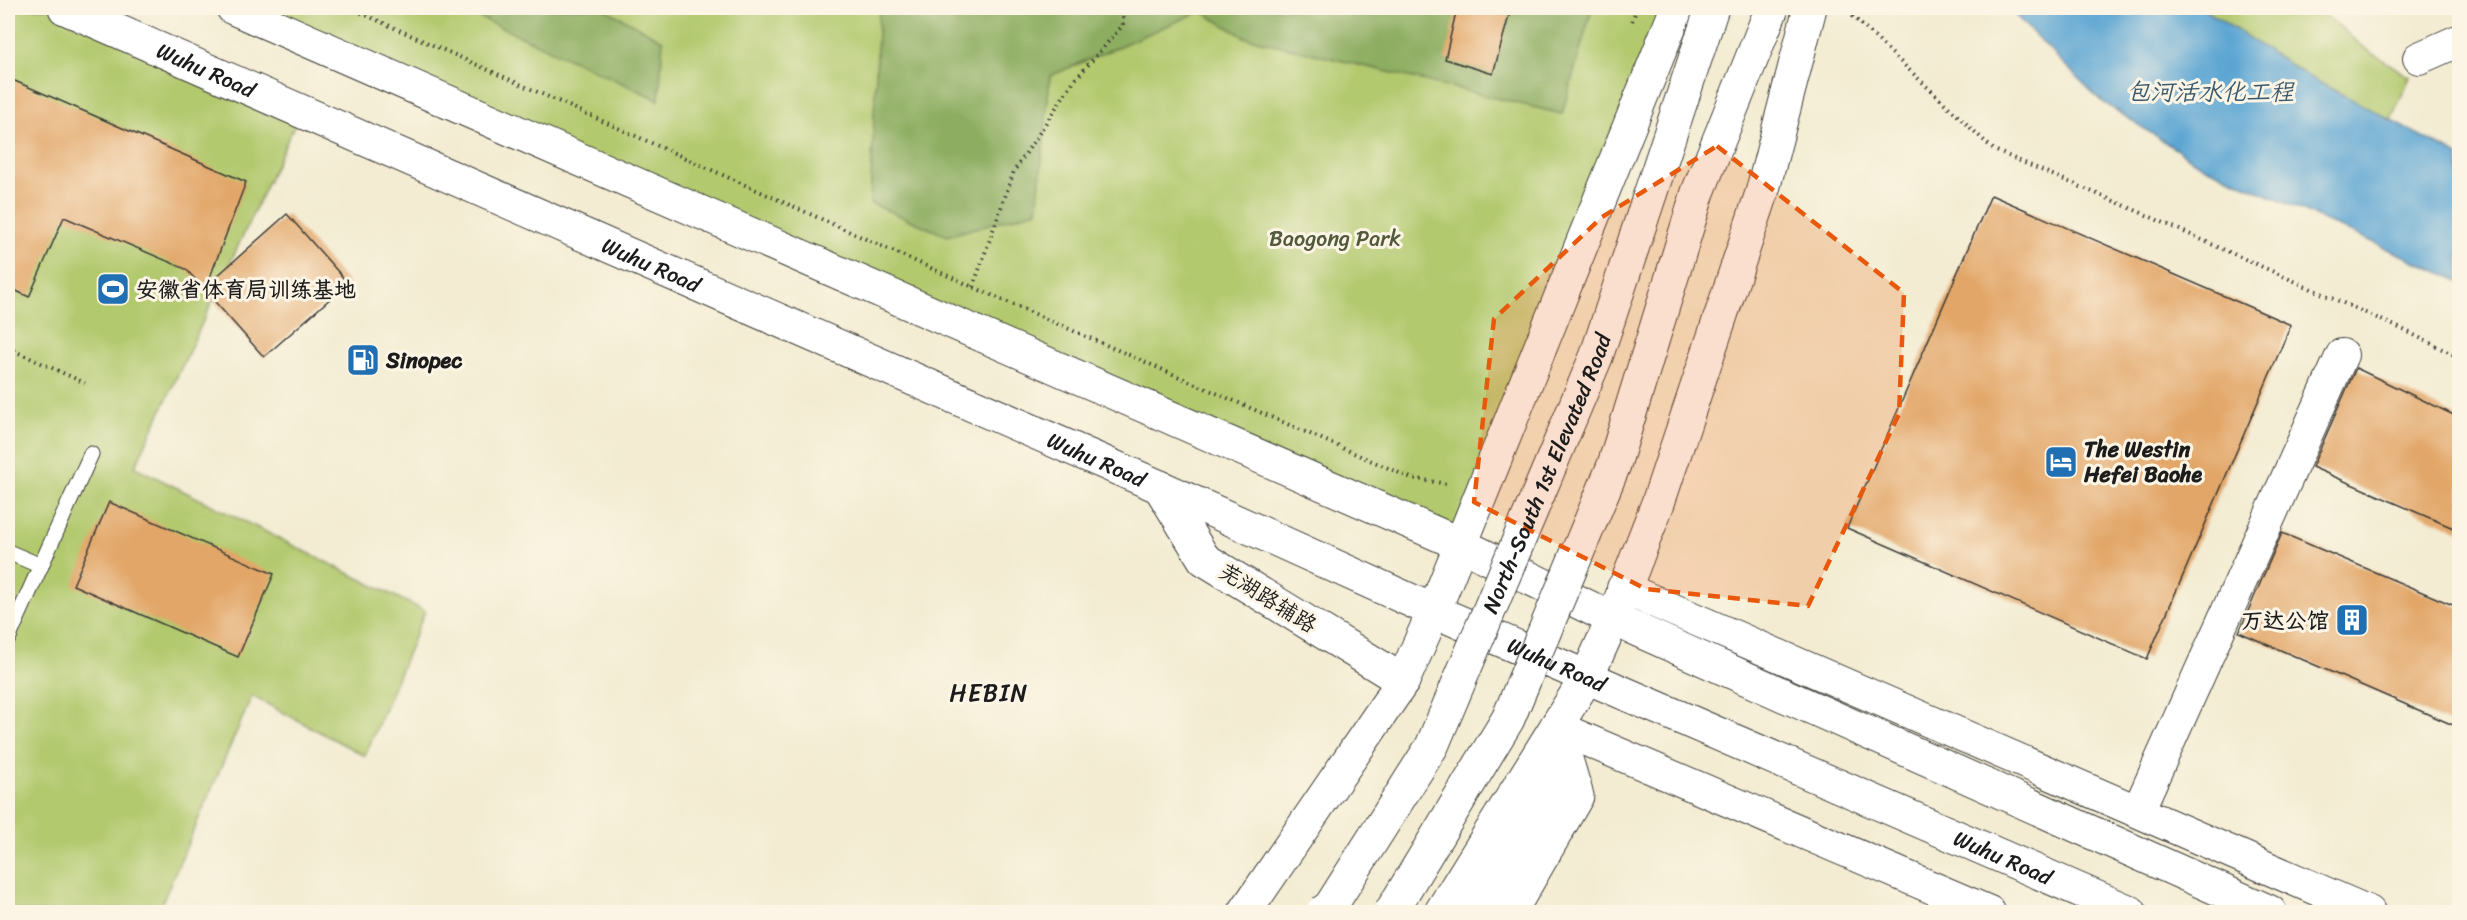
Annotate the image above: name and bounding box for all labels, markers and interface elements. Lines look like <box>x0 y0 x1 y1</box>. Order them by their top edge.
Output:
street label: Wuhu Road <box>150 31 263 109</box>
water label: 包河活水化工程 <box>2126 71 2295 113</box>
park label: Baogong Park <box>1269 219 1401 258</box>
street label: Wuhu Road <box>596 226 708 304</box>
place label: 安徽省体育局训练基地 <box>136 270 356 309</box>
sports icon: 安徽省体育局训练基地 <box>95 271 131 307</box>
street label: North-South 1st Elevated Road <box>1471 327 1622 619</box>
place label: Sinopec <box>385 341 463 380</box>
fuel station icon: Sinopec <box>345 342 381 378</box>
street label: Wuhu Road <box>1041 420 1154 499</box>
place label: The Westin Hefei Baohe <box>2083 430 2203 494</box>
hotel icon: The Westin Hefei Baohe <box>2043 444 2079 480</box>
street label: 芜湖路辅路 <box>1211 552 1325 644</box>
place label: 万达公馆 <box>2241 601 2329 640</box>
building icon: 万达公馆 <box>2334 602 2370 638</box>
street label: Wuhu Road <box>1501 626 1614 703</box>
district label: HEBIN <box>949 672 1029 714</box>
street label: Wuhu Road <box>1947 818 2060 896</box>

